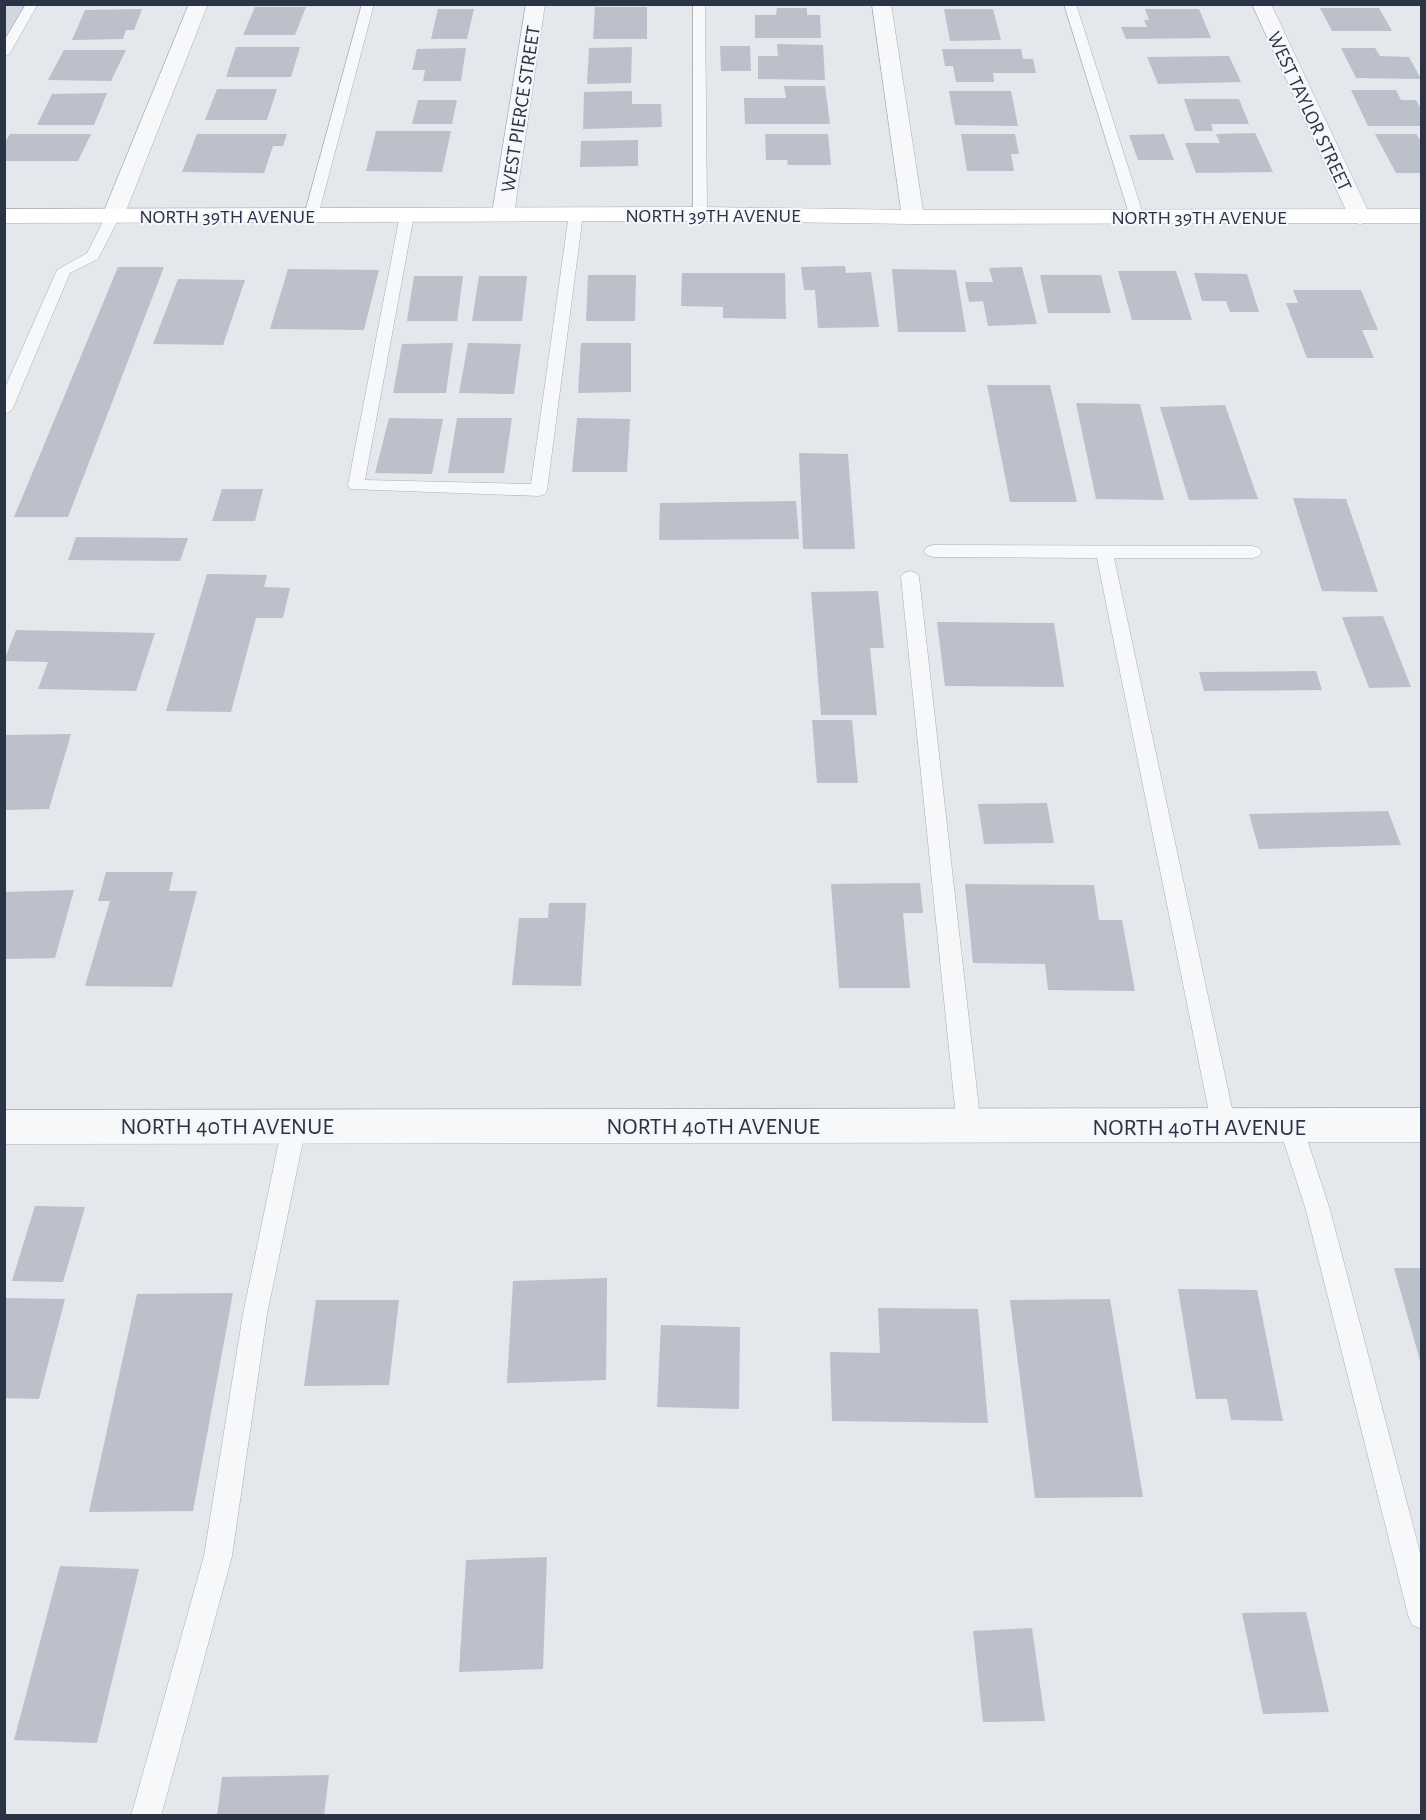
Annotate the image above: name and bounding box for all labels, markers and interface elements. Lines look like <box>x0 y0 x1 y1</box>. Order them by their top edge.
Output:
street label: WEST PIERCE STREET <box>498 24 544 194</box>
street label: WEST TAYLOR STREET <box>1263 29 1355 194</box>
street label: NORTH 39TH AVENUE <box>625 206 801 226</box>
street label: NORTH 39TH AVENUE <box>139 207 315 227</box>
street label: NORTH 39TH AVENUE <box>1111 208 1287 228</box>
street label: NORTH 40TH AVENUE <box>120 1115 334 1139</box>
street label: NORTH 40TH AVENUE <box>606 1115 820 1139</box>
street label: NORTH 40TH AVENUE <box>1092 1116 1306 1140</box>

